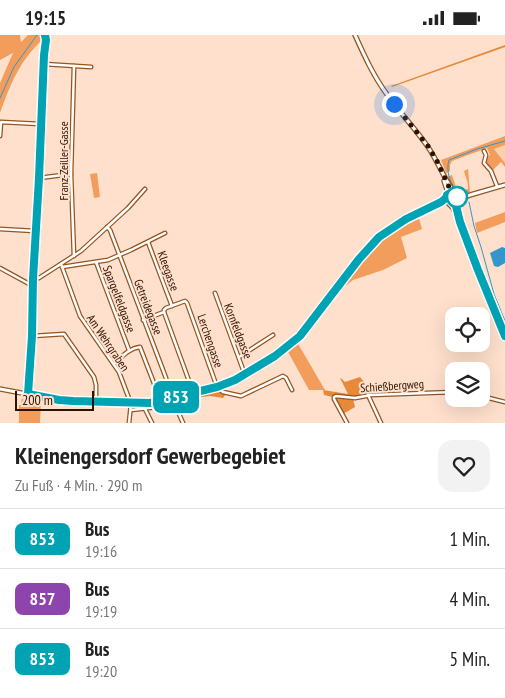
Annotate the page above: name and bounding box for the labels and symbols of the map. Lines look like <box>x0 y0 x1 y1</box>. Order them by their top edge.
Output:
your location <box>382 92 407 117</box>
street label: Franz-Zeiller-Gasse <box>56 121 71 201</box>
unlabelled marker <box>446 186 468 208</box>
street label: Kleegasse <box>154 249 183 293</box>
street label: Spargelfeldgasse <box>100 263 139 334</box>
street label: Getreidegasse <box>131 277 166 337</box>
street label: Kornfeldgasse <box>221 301 256 361</box>
street label: Am Wehrgraben <box>84 311 133 374</box>
street label: Lerchengasse <box>194 312 227 370</box>
street label: Schießbergweg <box>360 376 424 395</box>
line badge: 853 <box>147 381 205 413</box>
scale bar <box>15 388 94 411</box>

